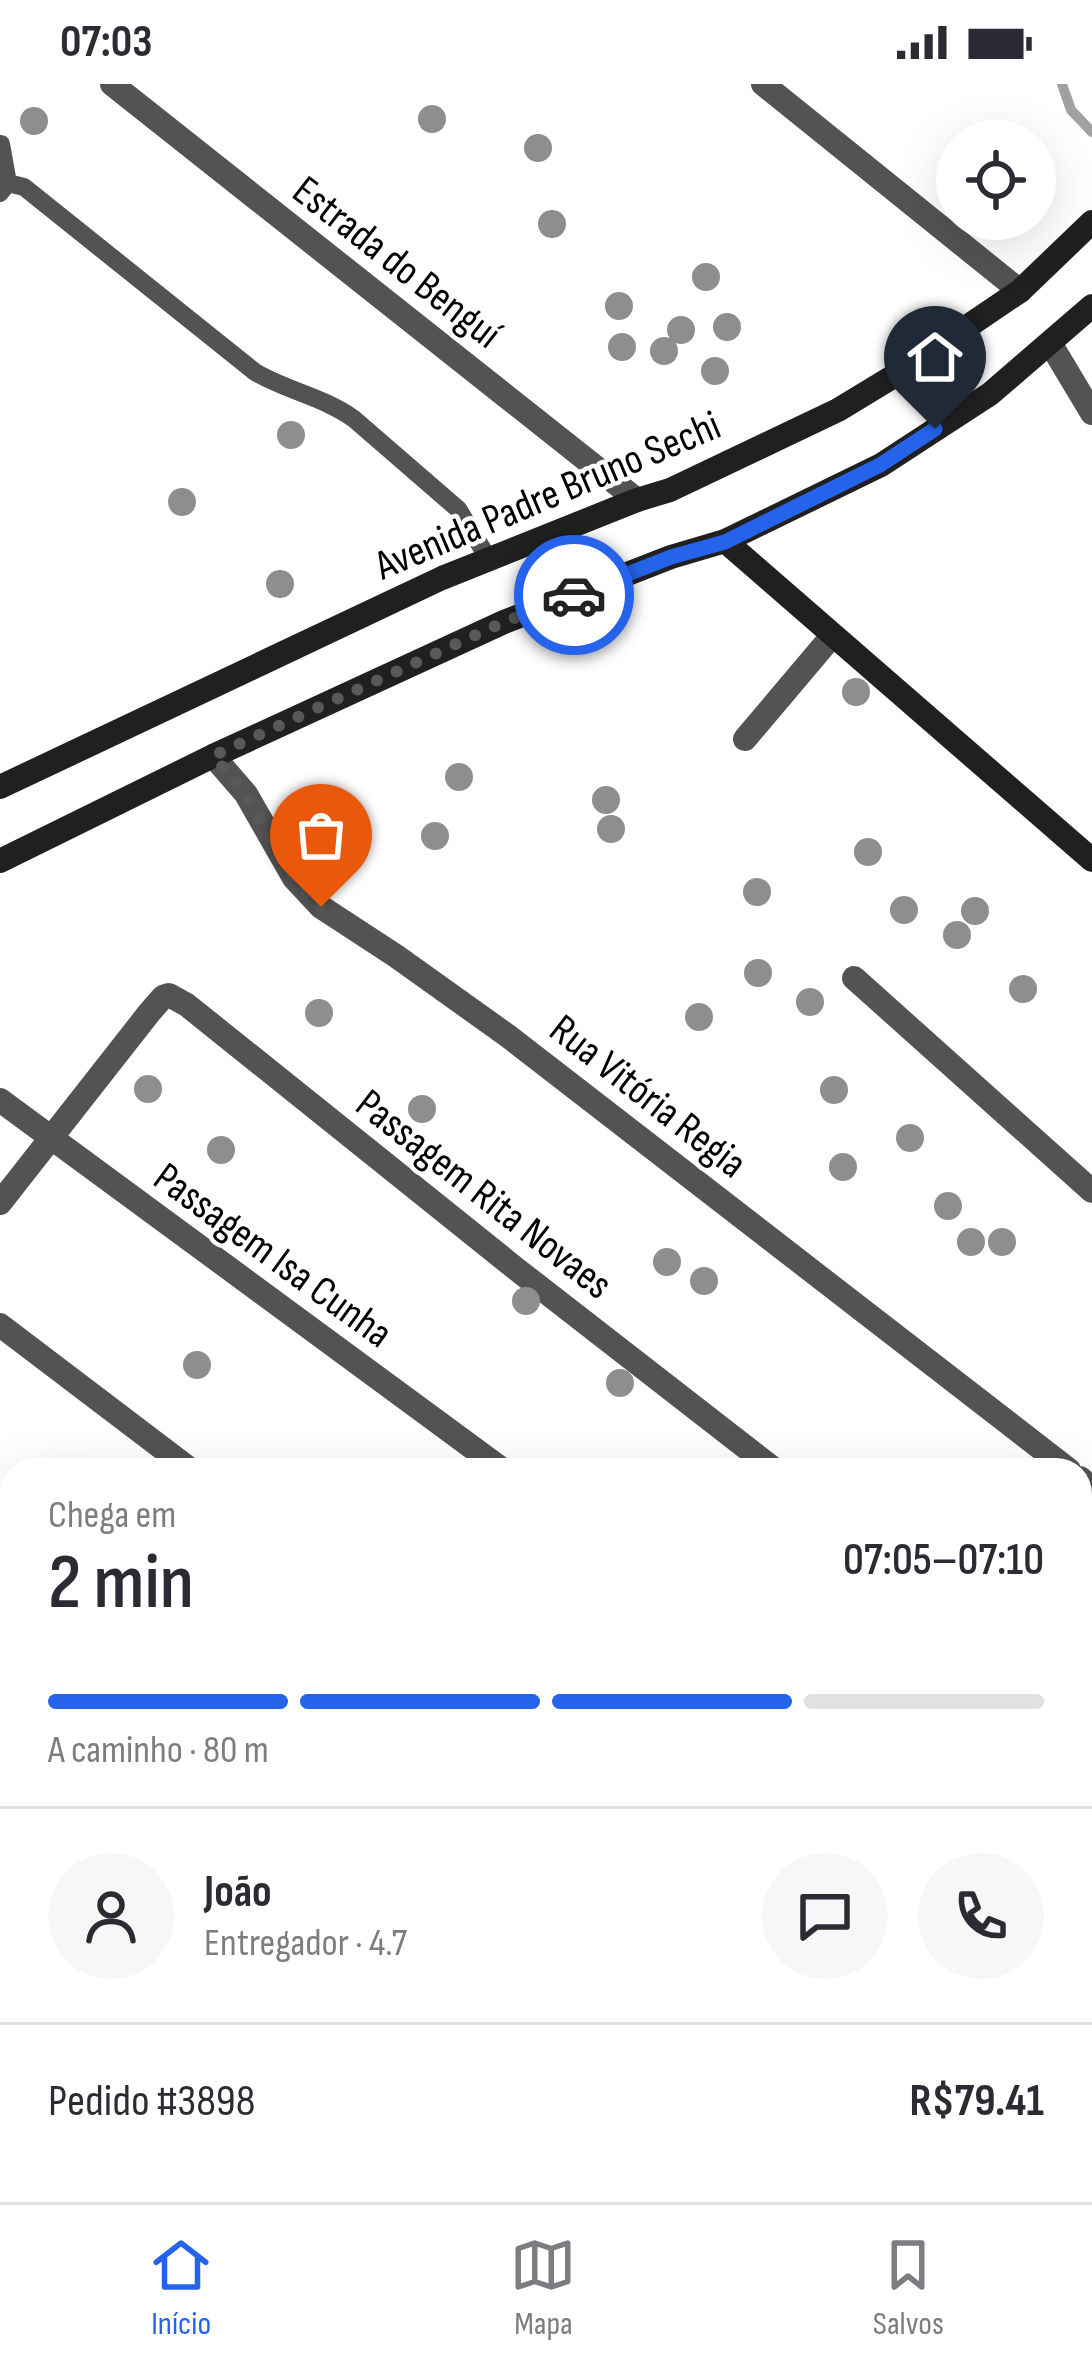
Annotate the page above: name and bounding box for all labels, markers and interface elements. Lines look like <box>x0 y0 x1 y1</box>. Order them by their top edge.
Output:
text: 07:03 <box>60 15 152 70</box>
map controls <box>936 120 1056 240</box>
button: locate <box>936 120 1056 240</box>
street label: Estrada do Benguí <box>282 166 511 360</box>
pin <box>884 306 986 429</box>
icon: home <box>902 324 968 390</box>
street label: Avenida Padre Bruno Sechi <box>367 401 728 592</box>
courier <box>514 535 634 655</box>
icon: car <box>541 562 607 628</box>
pin <box>270 784 372 907</box>
icon: bag <box>288 802 354 868</box>
street label: Rua Vitória Regia <box>539 1004 756 1190</box>
street label: Passagem Rita Novaes <box>345 1079 622 1311</box>
street label: Passagem Isa Cunha <box>143 1152 402 1360</box>
text: Chega em <box>48 1492 176 1539</box>
text: 07:05–07:10 <box>843 1533 1044 1588</box>
text: 2 min <box>48 1537 194 1630</box>
text: A caminho · 80 m <box>48 1727 269 1774</box>
button: person <box>48 1853 174 1979</box>
button: chat <box>762 1853 888 1979</box>
button: phone <box>918 1853 1044 1979</box>
text: João <box>204 1865 272 1920</box>
text: Entregador · 4.7 <box>204 1920 407 1967</box>
text: Pedido #3898 <box>48 2074 256 2129</box>
text: R$79.41 <box>910 2074 1044 2129</box>
tab: Início <box>148 2232 214 2344</box>
tab: Mapa <box>510 2232 576 2344</box>
tab: Salvos <box>873 2232 944 2344</box>

